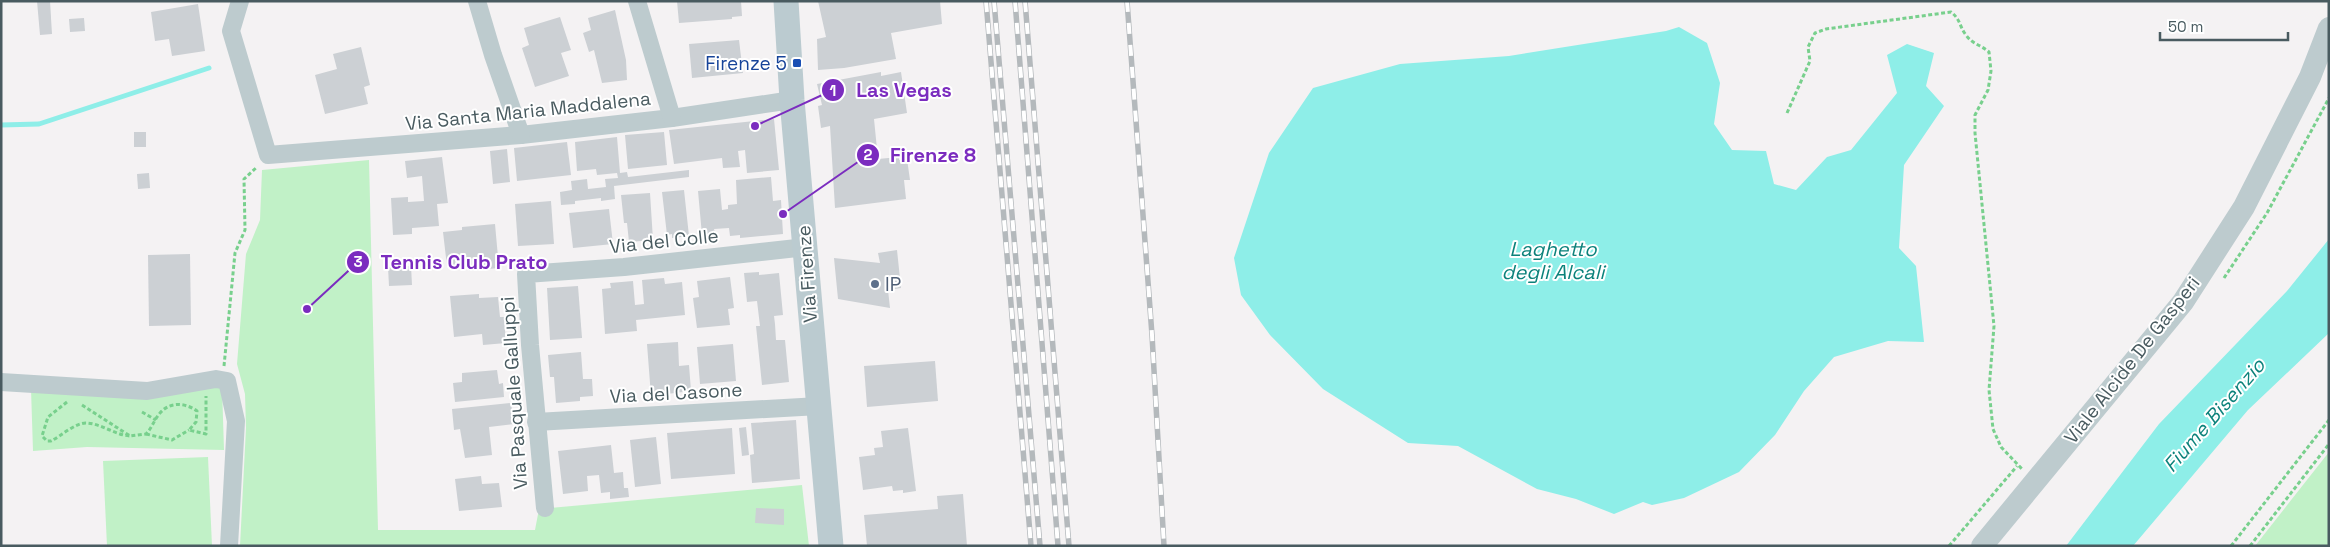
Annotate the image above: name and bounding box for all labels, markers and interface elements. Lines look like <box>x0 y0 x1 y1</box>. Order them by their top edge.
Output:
scale bar <box>2160 10 2288 42</box>
text: 50 m <box>2168 17 2203 36</box>
place label: Firenze 5 <box>705 51 787 76</box>
marker: Firenze 5 <box>791 57 803 69</box>
callout: Las Vegas <box>821 73 962 108</box>
text: Las Vegas <box>856 77 952 103</box>
text: 1 <box>830 81 836 100</box>
street label: Via Santa Maria Maddalena <box>404 86 652 136</box>
callout: Firenze 8 <box>855 137 986 172</box>
text: Firenze 8 <box>890 142 976 168</box>
text: 2 <box>864 145 873 164</box>
street label: Via del Colle <box>608 223 720 259</box>
street label: Via Firenze <box>791 224 823 324</box>
water label: Laghetto degli Alcali <box>1502 236 1607 285</box>
callout: Tennis Club Prato <box>346 244 558 279</box>
text: Tennis Club Prato <box>381 249 547 275</box>
text: 3 <box>353 252 363 271</box>
street label: Viale Alcide De Gasperi <box>2059 271 2205 449</box>
place label: IP <box>885 272 901 297</box>
marker: IP <box>869 278 881 290</box>
street label: Via Pasquale Galluppi <box>495 296 533 490</box>
water label: Fiume Bisenzio <box>2157 352 2271 477</box>
street label: Via del Casone <box>609 377 743 409</box>

